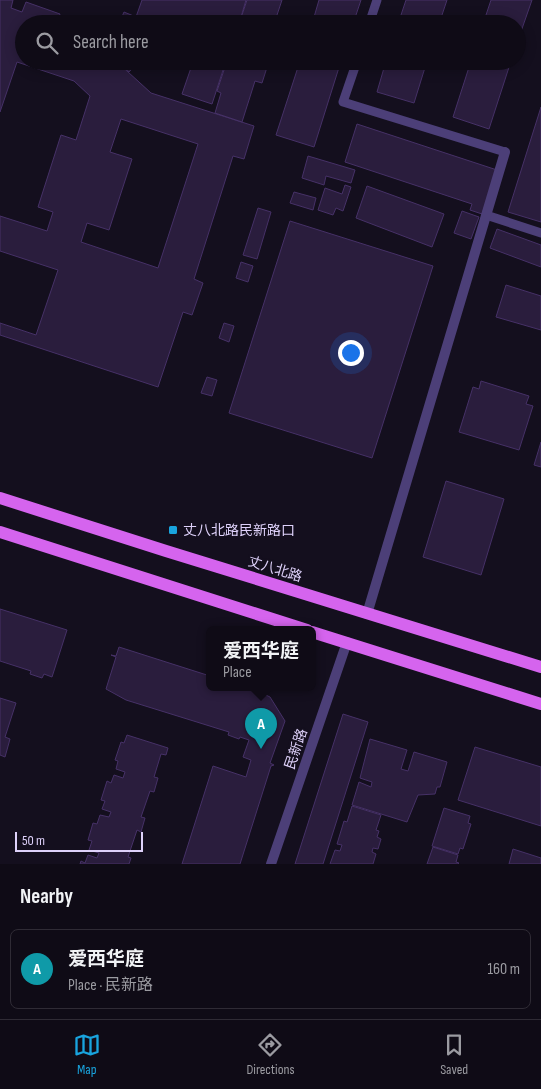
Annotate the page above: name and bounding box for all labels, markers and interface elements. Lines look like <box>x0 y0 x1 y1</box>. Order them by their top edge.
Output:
search box <box>15 15 526 70</box>
icon: search <box>33 29 61 57</box>
text: Search here <box>73 31 149 54</box>
your location <box>338 340 364 366</box>
place label: 丈八北路民新路口 <box>183 522 295 539</box>
marker: 丈八北路民新路口 <box>167 524 179 536</box>
street label: 丈八北路 <box>246 553 304 585</box>
popup <box>206 626 316 691</box>
text: 爱西华庭 <box>223 640 299 663</box>
text: Place <box>223 663 252 682</box>
pin: A <box>245 708 277 749</box>
street label: 民新路 <box>281 726 311 772</box>
scale bar <box>15 829 142 852</box>
text: 50 m <box>22 832 45 849</box>
text: Nearby <box>20 884 73 909</box>
text: 爱西华庭 <box>68 948 144 971</box>
text: A <box>33 960 41 979</box>
text: 160 m <box>487 960 520 979</box>
text: Place · 民新路 <box>68 976 153 995</box>
tab: Map <box>73 1031 101 1078</box>
tab: Directions <box>246 1031 295 1078</box>
tab: Saved <box>440 1031 468 1078</box>

